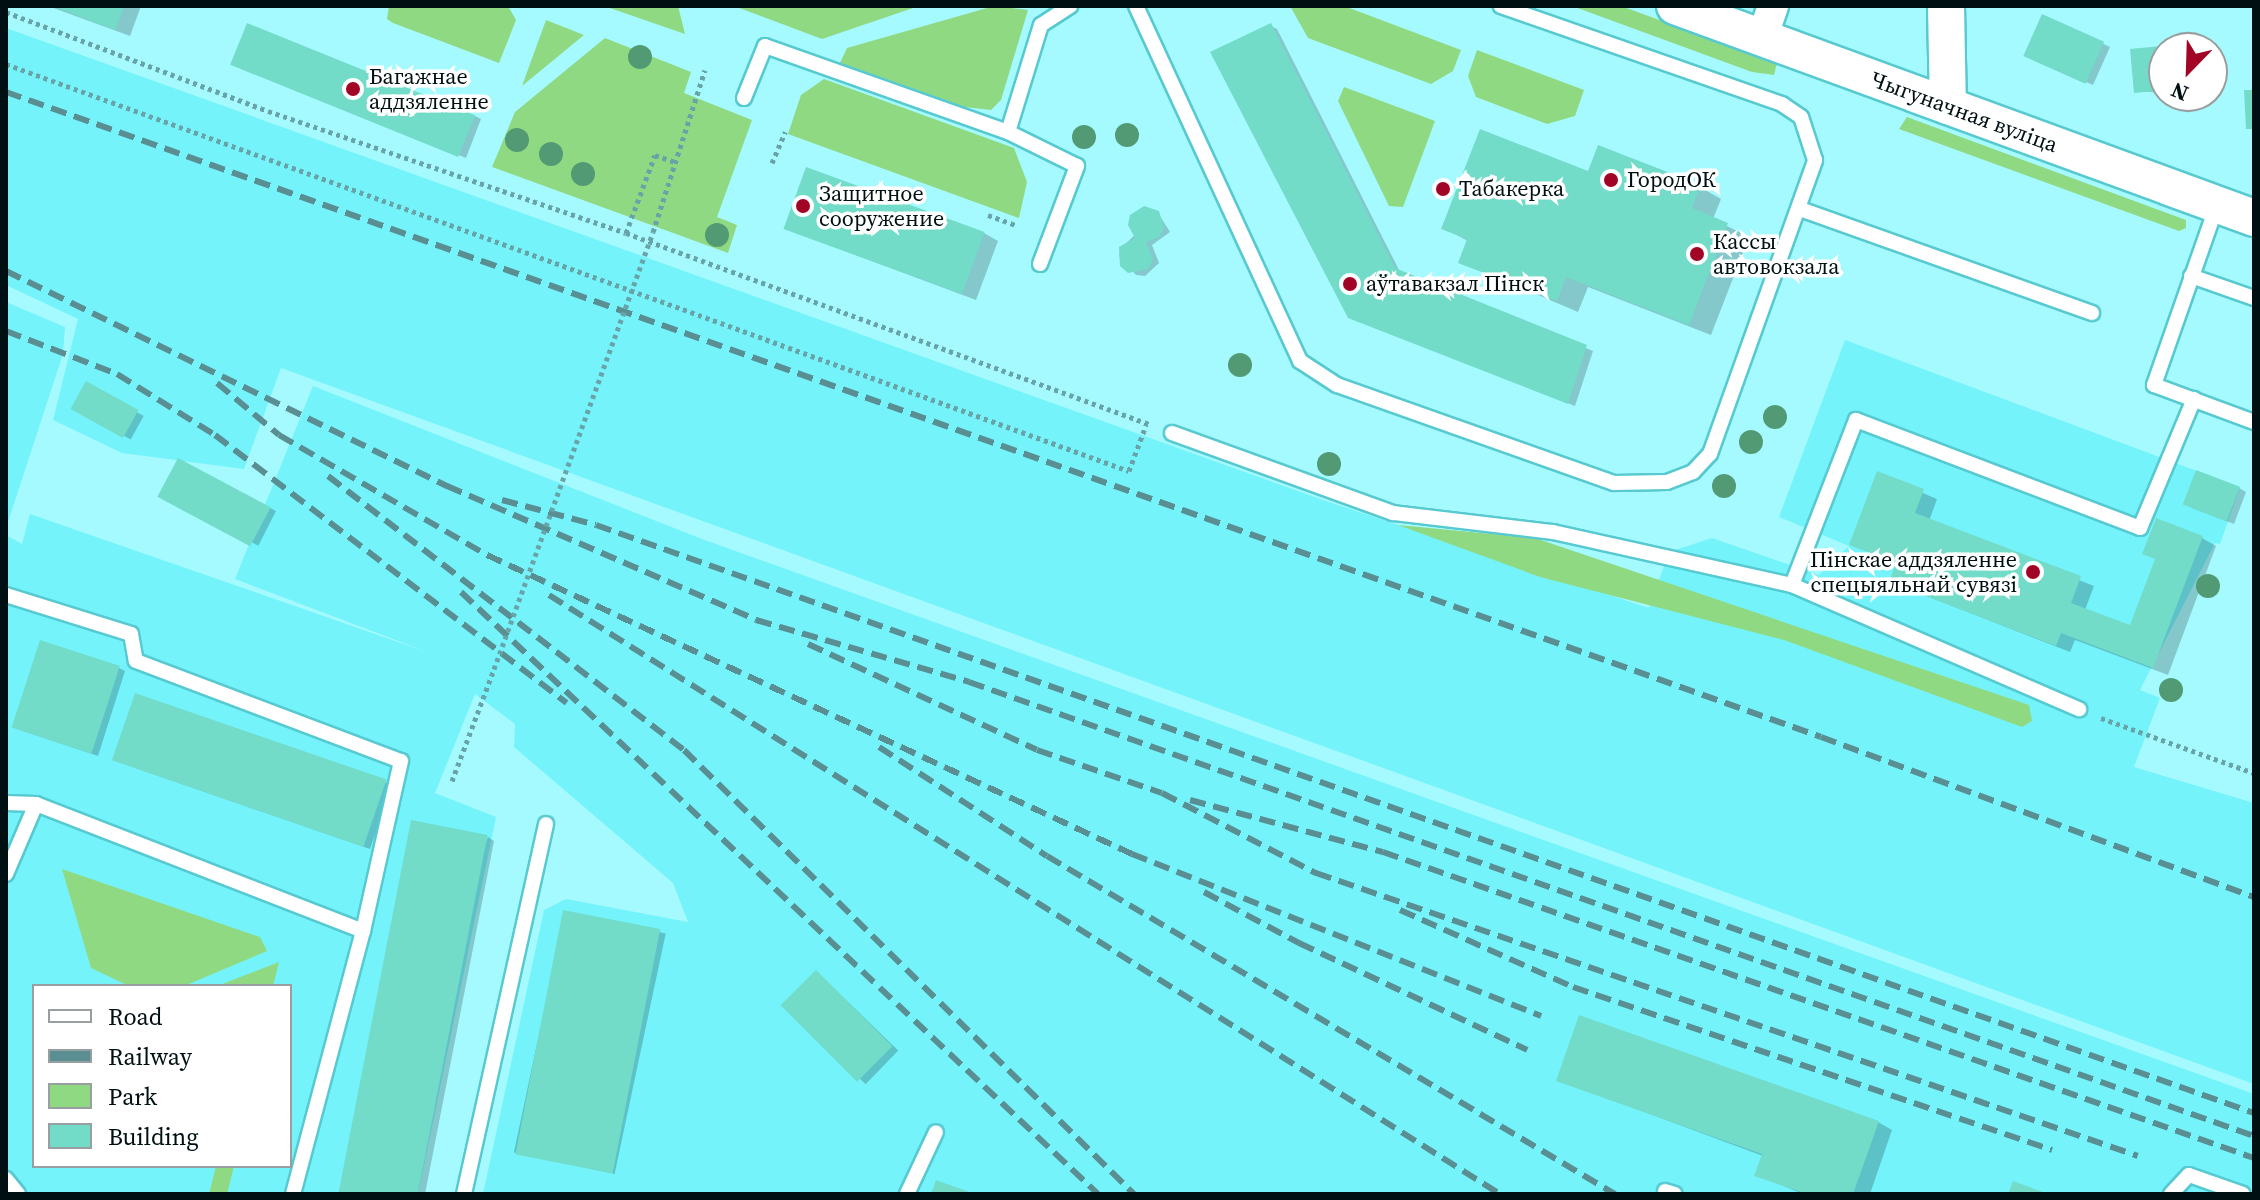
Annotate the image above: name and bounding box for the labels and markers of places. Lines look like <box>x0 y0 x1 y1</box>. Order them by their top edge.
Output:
place label: Багажнае аддзяленне <box>369 63 489 114</box>
marker: Багажнае аддзяленне <box>344 80 362 98</box>
place label: ГородОК <box>1627 167 1716 193</box>
marker: ГородОК <box>1602 171 1620 189</box>
place label: Табакерка <box>1459 176 1564 202</box>
place label: Защитное сооружение <box>819 180 944 232</box>
marker: Табакерка <box>1434 180 1452 198</box>
marker: Защитное сооружение <box>794 197 812 215</box>
place label: Кассы автовокзала <box>1713 228 1839 280</box>
marker: Кассы автовокзала <box>1688 245 1706 263</box>
place label: аўтавакзал Пінск <box>1366 271 1544 297</box>
marker: аўтавакзал Пінск <box>1341 275 1359 293</box>
place label: Пінскае аддзяленне спецыяльнай сувязі <box>1810 546 2017 598</box>
marker: Пінскае аддзяленне спецыяльнай сувязі <box>2024 563 2042 581</box>

